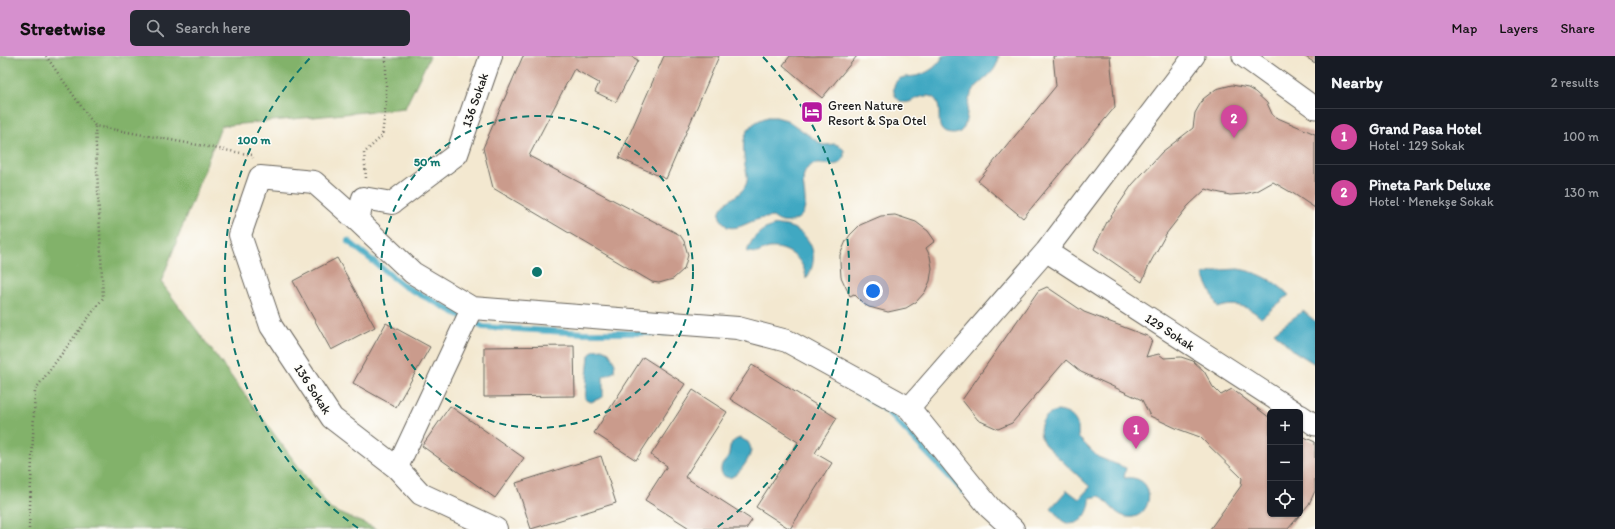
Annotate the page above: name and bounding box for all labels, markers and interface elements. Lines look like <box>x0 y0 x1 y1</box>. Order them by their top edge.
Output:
search box <box>130 10 410 46</box>
text: Streetwise <box>20 17 106 40</box>
icon: search <box>144 17 166 39</box>
text: Search here <box>176 19 251 37</box>
text: Map <box>1452 20 1477 37</box>
text: Layers <box>1499 20 1538 37</box>
text: Share <box>1560 20 1595 37</box>
street label: 136 Sokak <box>459 70 491 129</box>
text: Nearby <box>1331 72 1383 92</box>
text: 2 results <box>1551 75 1599 90</box>
place label: Green Nature Resort & Spa Otel <box>828 98 927 128</box>
hotel icon: Green Nature Resort & Spa Otel <box>799 99 825 125</box>
pin: 2 <box>1221 105 1247 138</box>
text: Grand Pasa Hotel <box>1369 120 1481 138</box>
text: 1 <box>1341 129 1347 144</box>
text: 100 m <box>1563 129 1599 144</box>
text: 100 m <box>237 133 271 147</box>
text: Hotel · 129 Sokak <box>1369 138 1465 153</box>
text: 50 m <box>414 155 441 169</box>
text: Pineta Park Deluxe <box>1369 176 1491 194</box>
text: 2 <box>1341 185 1347 200</box>
text: 130 m <box>1564 185 1599 200</box>
text: Hotel · Menekşe Sokak <box>1369 194 1494 209</box>
centre of rings <box>530 265 544 279</box>
your location <box>863 281 883 301</box>
street label: 129 Sokak <box>1142 310 1198 354</box>
street label: 136 Sokak <box>291 361 335 417</box>
map controls <box>1267 409 1303 517</box>
button: + <box>1267 409 1303 445</box>
pin: 1 <box>1123 416 1149 449</box>
button: − <box>1267 445 1303 481</box>
button: locate <box>1267 481 1303 517</box>

